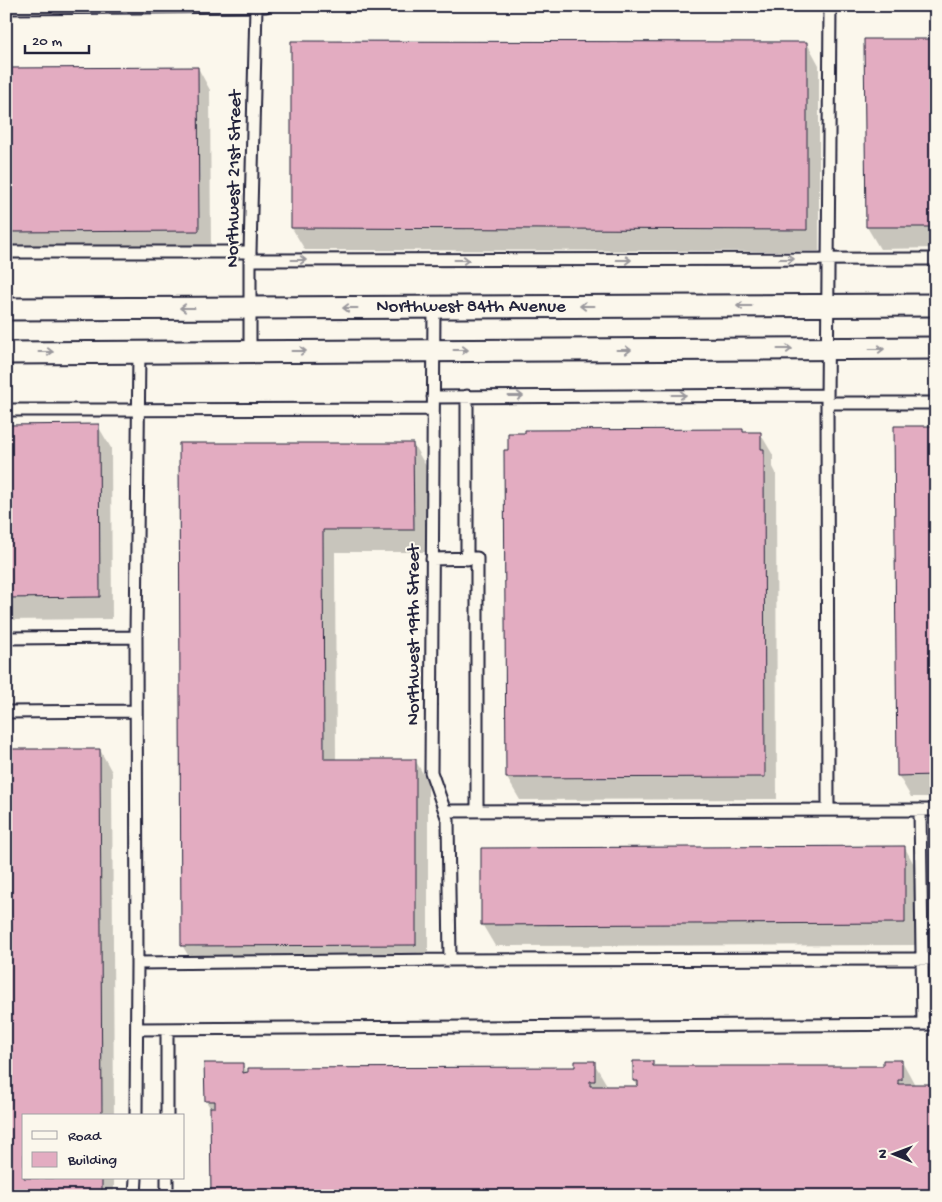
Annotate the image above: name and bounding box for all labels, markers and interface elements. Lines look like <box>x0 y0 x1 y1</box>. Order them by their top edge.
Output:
scale bar <box>25 22 89 54</box>
text: 20 m <box>32 33 62 51</box>
street label: Northwest 21st Street <box>222 88 248 268</box>
one-way arrow <box>778 254 794 264</box>
one-way arrow <box>290 255 307 265</box>
one-way arrow <box>453 255 469 265</box>
one-way arrow <box>616 255 632 265</box>
street label: Northwest 84th Avenue <box>376 296 566 319</box>
one-way arrow <box>736 301 752 311</box>
one-way arrow <box>579 302 595 311</box>
one-way arrow <box>180 303 196 313</box>
one-way arrow <box>342 303 358 313</box>
one-way arrow <box>776 344 793 354</box>
one-way arrow <box>868 344 884 353</box>
one-way arrow <box>452 345 469 355</box>
one-way arrow <box>615 345 631 355</box>
one-way arrow <box>290 346 306 356</box>
one-way arrow <box>37 347 53 357</box>
one-way arrow <box>670 390 686 400</box>
one-way arrow <box>508 391 524 401</box>
street label: Northwest 19th Street <box>403 542 426 726</box>
legend <box>22 1114 185 1180</box>
text: Road <box>68 1128 102 1146</box>
north arrow <box>870 1130 920 1180</box>
text: N <box>875 1149 892 1159</box>
text: Building <box>67 1152 117 1170</box>

